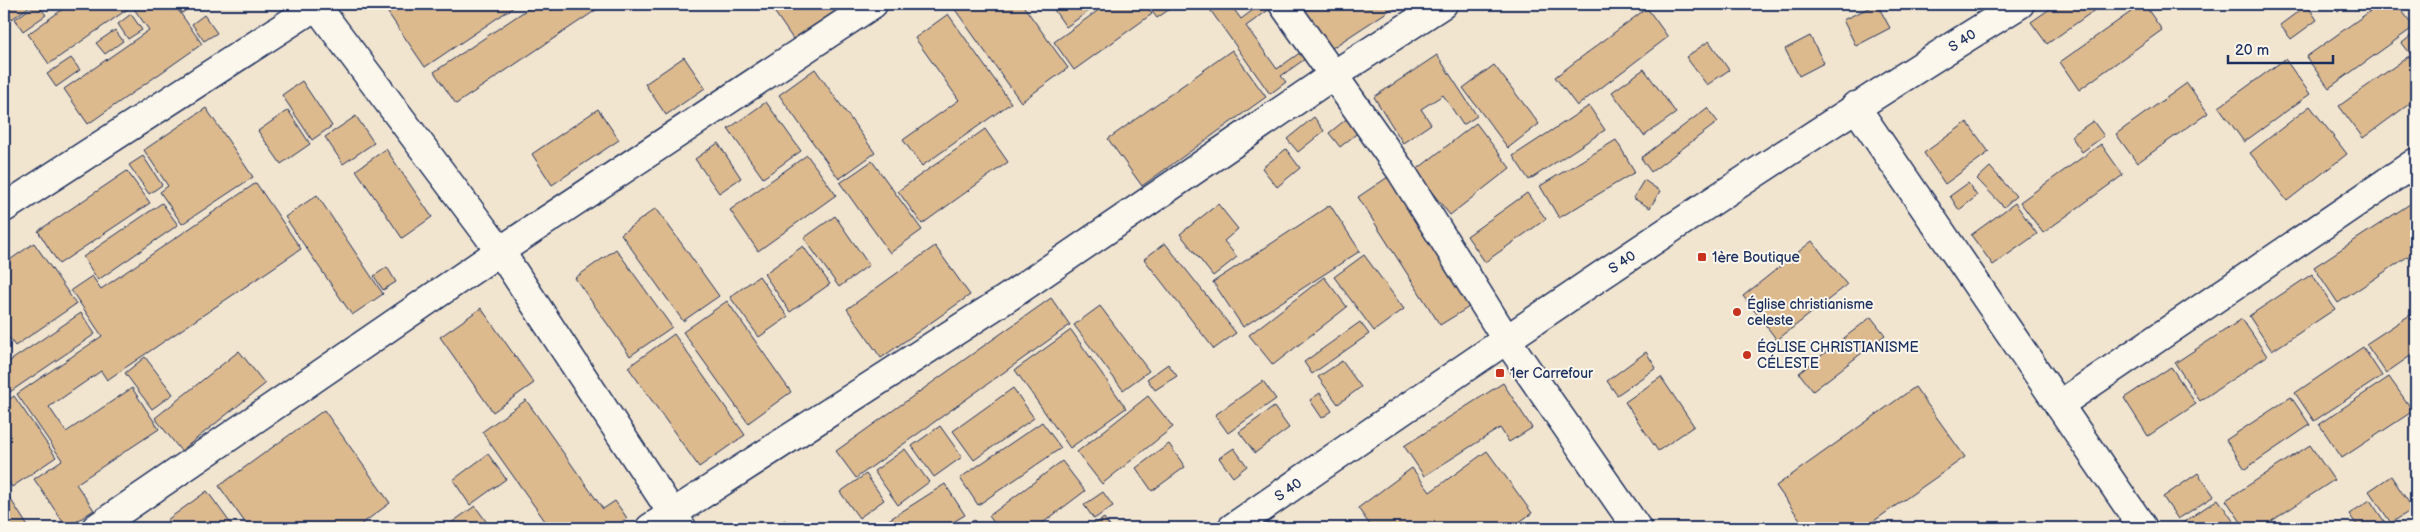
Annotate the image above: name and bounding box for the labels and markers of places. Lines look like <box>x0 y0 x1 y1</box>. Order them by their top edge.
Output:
place label: 1ère Boutique <box>1712 249 1800 266</box>
marker: 1ère Boutique <box>1696 251 1708 263</box>
place label: Église christianisme celeste <box>1747 295 1873 329</box>
marker: Église christianisme celeste <box>1731 306 1743 318</box>
place label: ÉGLISE CHRISTIANISME CÉLESTE <box>1757 338 1919 372</box>
marker: ÉGLISE CHRISTIANISME CÉLESTE <box>1741 349 1753 361</box>
place label: 1er Carrefour <box>1510 365 1594 382</box>
marker: 1er Carrefour <box>1494 367 1506 379</box>

